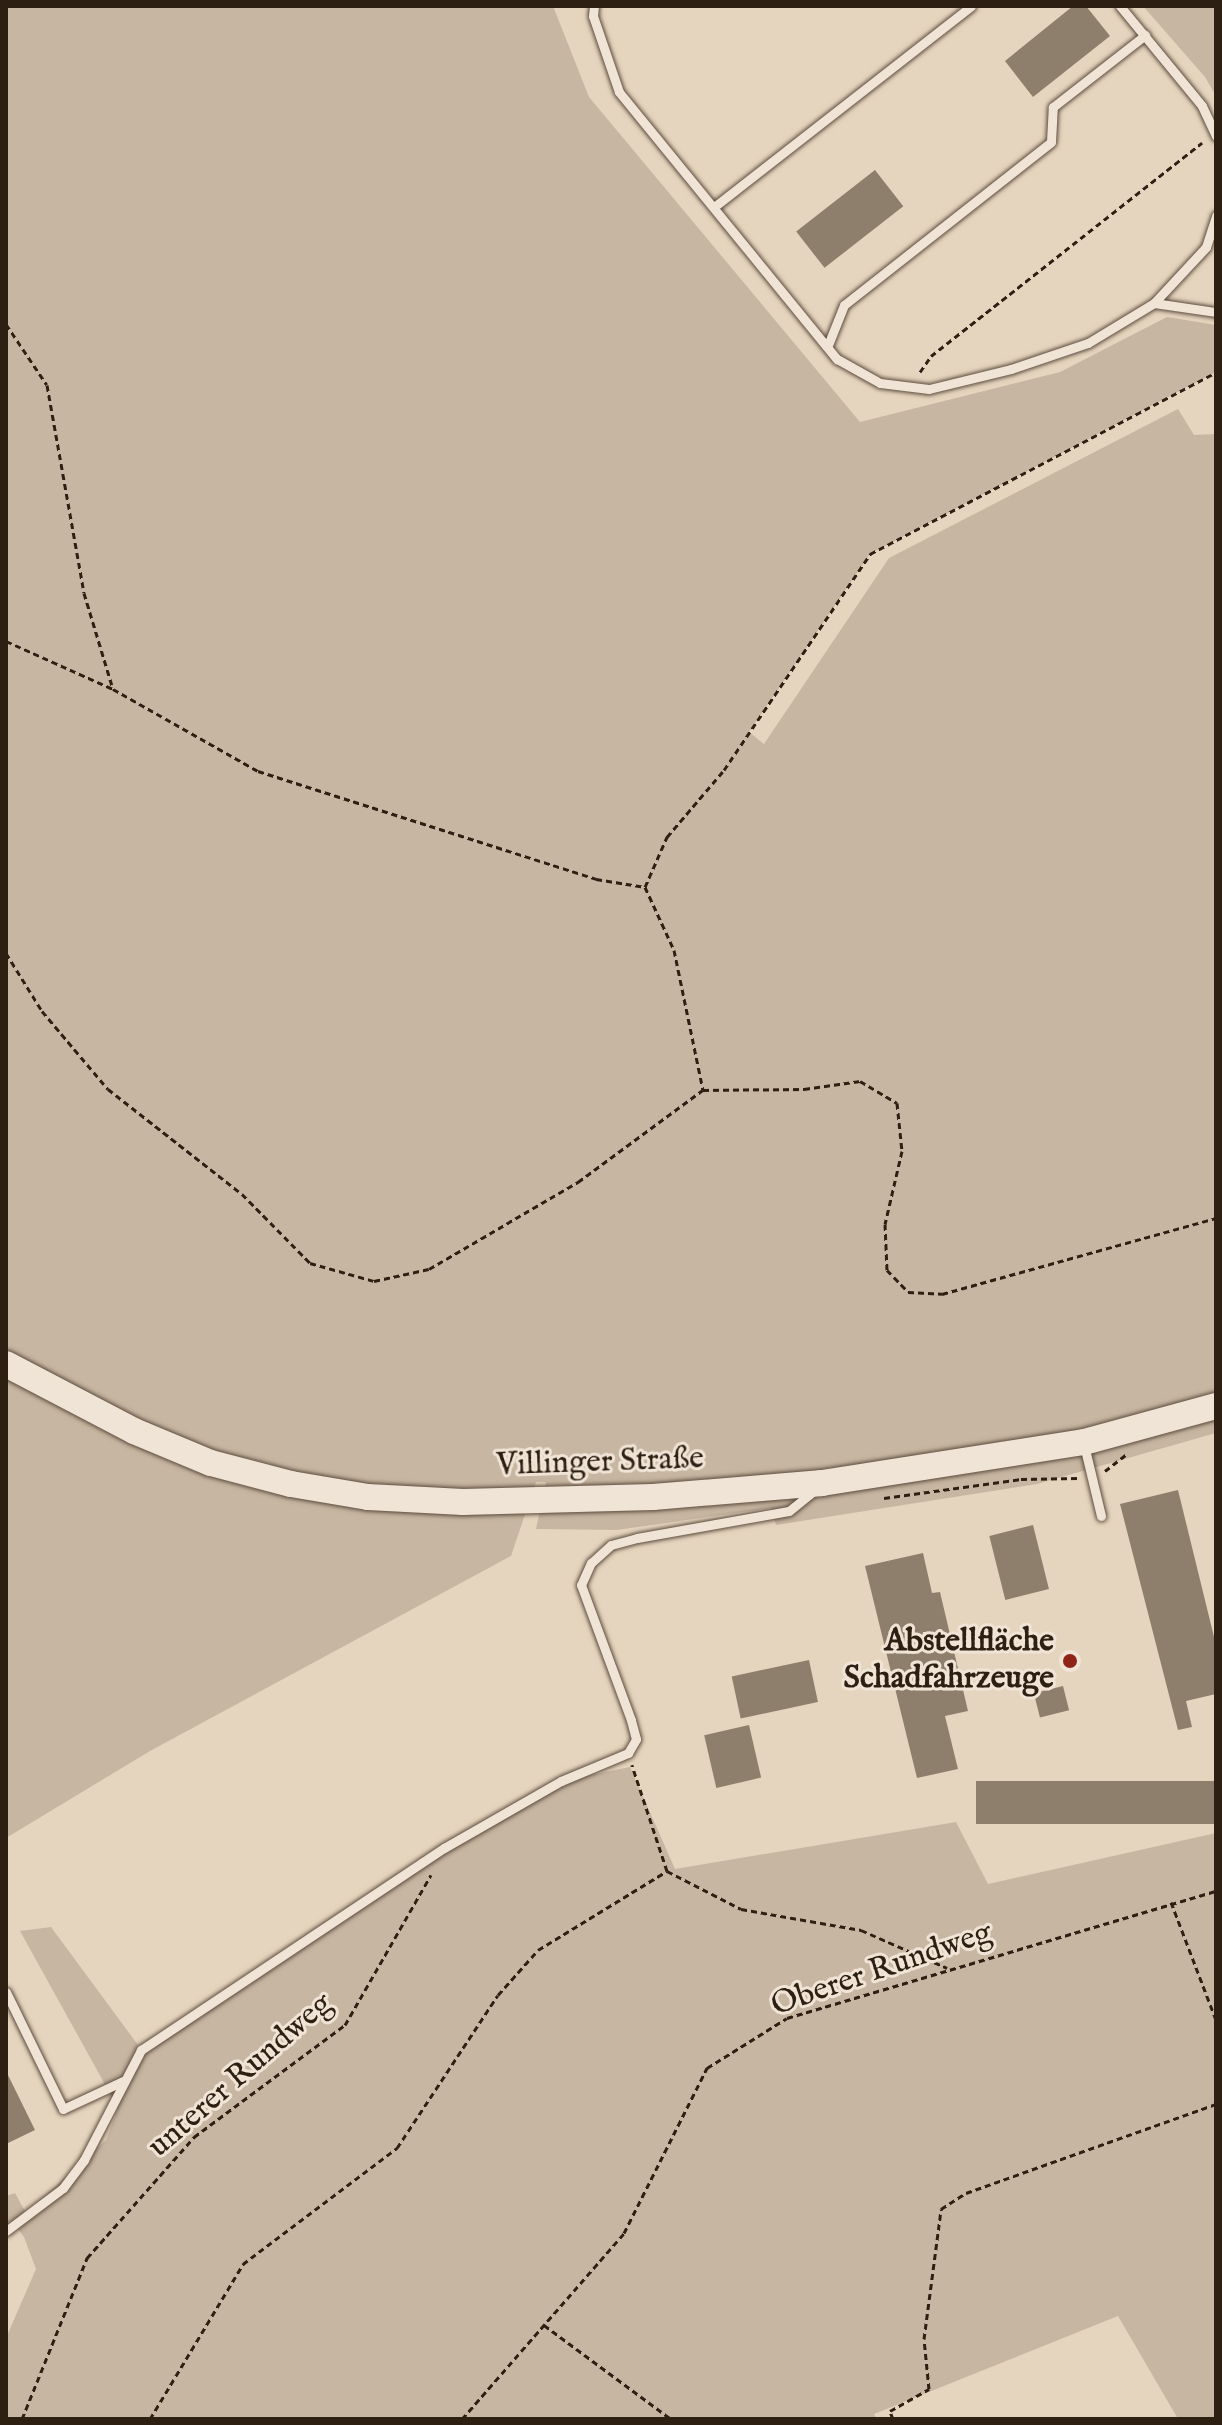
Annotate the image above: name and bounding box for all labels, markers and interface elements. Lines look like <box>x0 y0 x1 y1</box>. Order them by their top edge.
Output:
street label: Villinger Straße <box>496 1440 704 1486</box>
place label: Abstellfläche Schadfahrzeuge <box>844 1624 1054 1699</box>
marker: Abstellfläche Schadfahrzeuge <box>1061 1652 1079 1670</box>
street label: Oberer Rundweg <box>767 1914 997 2026</box>
street label: unterer Rundweg <box>141 1985 341 2167</box>

